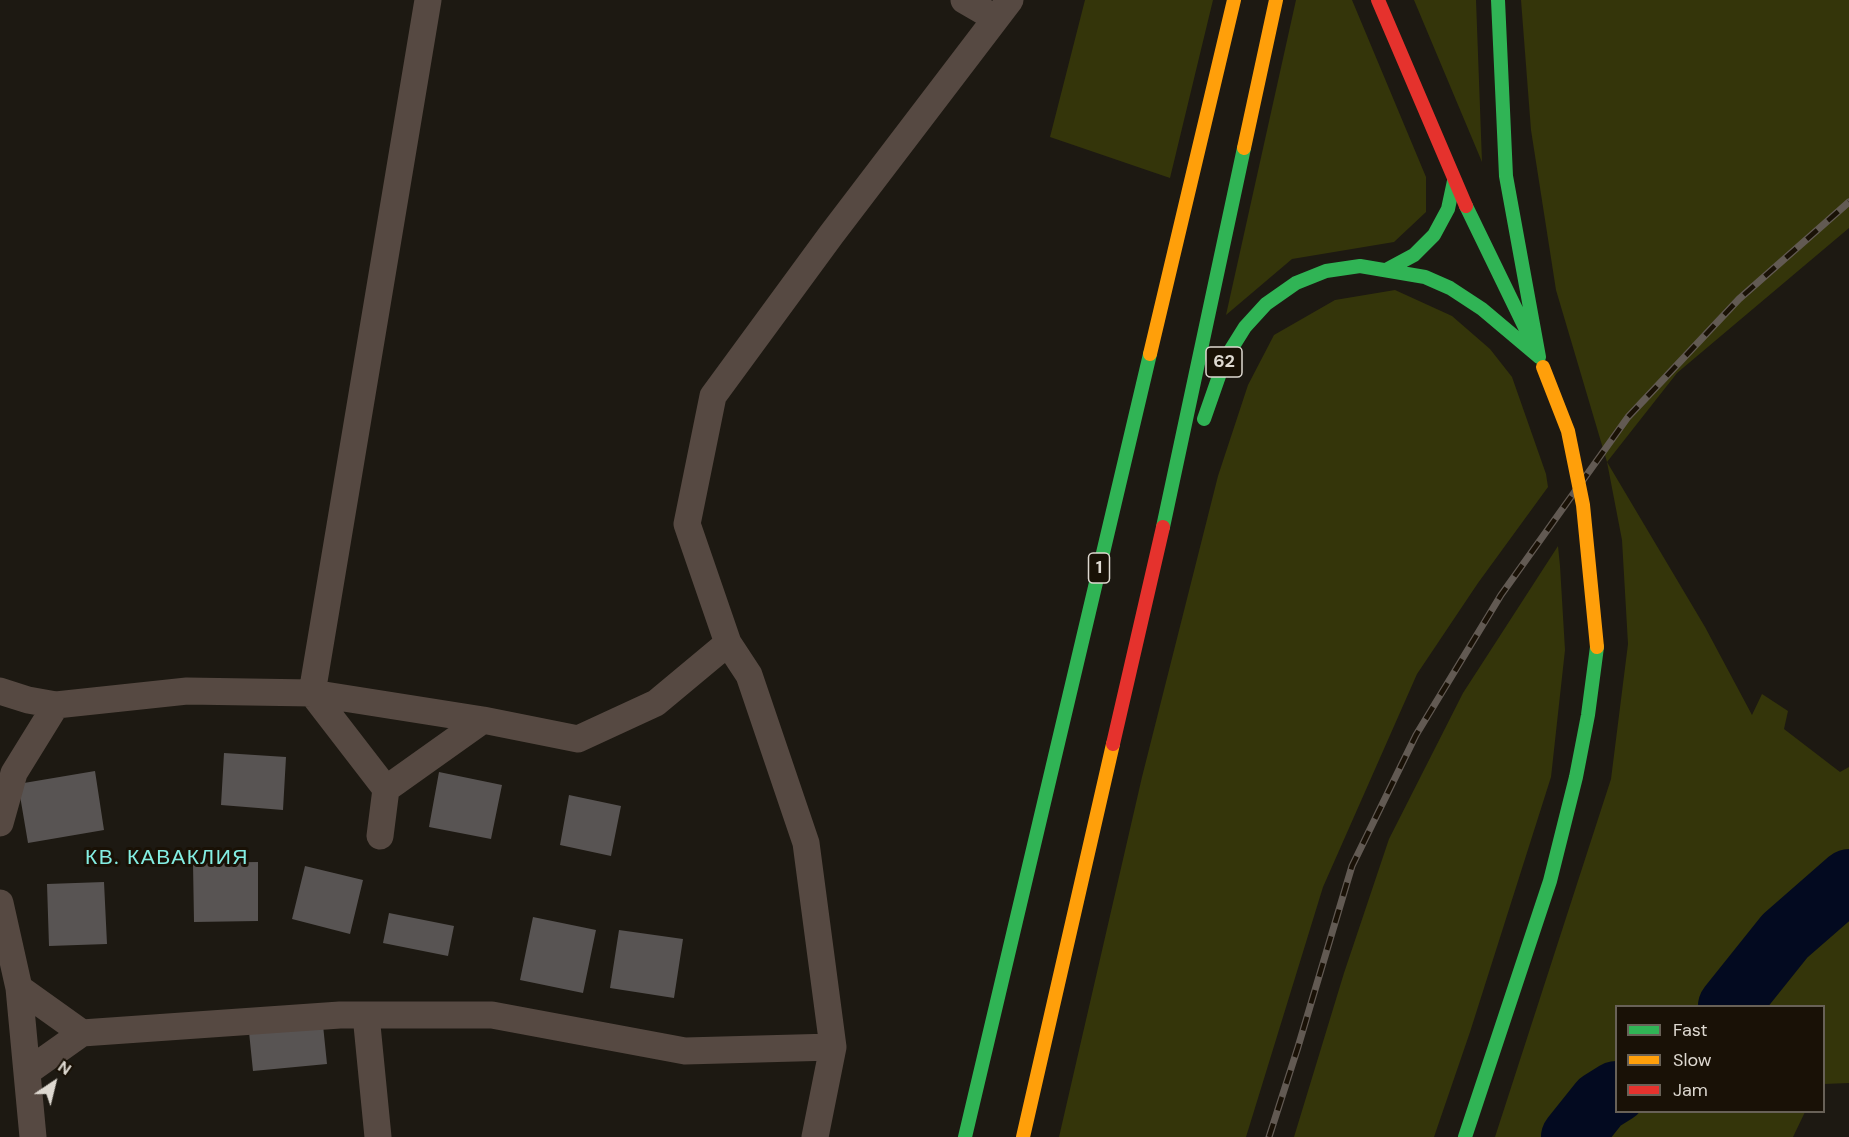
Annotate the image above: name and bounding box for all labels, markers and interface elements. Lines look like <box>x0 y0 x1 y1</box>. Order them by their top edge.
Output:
road number: 62 <box>1206 347 1242 377</box>
road number: 1 <box>1088 553 1110 583</box>
district label: КВ. КАВАКЛИЯ <box>85 845 249 871</box>
legend <box>1615 1005 1825 1113</box>
text: Fast <box>1673 1018 1708 1042</box>
text: Slow <box>1673 1048 1712 1072</box>
north arrow <box>24 1053 84 1113</box>
text: N <box>54 1056 75 1080</box>
text: Jam <box>1673 1078 1708 1102</box>

